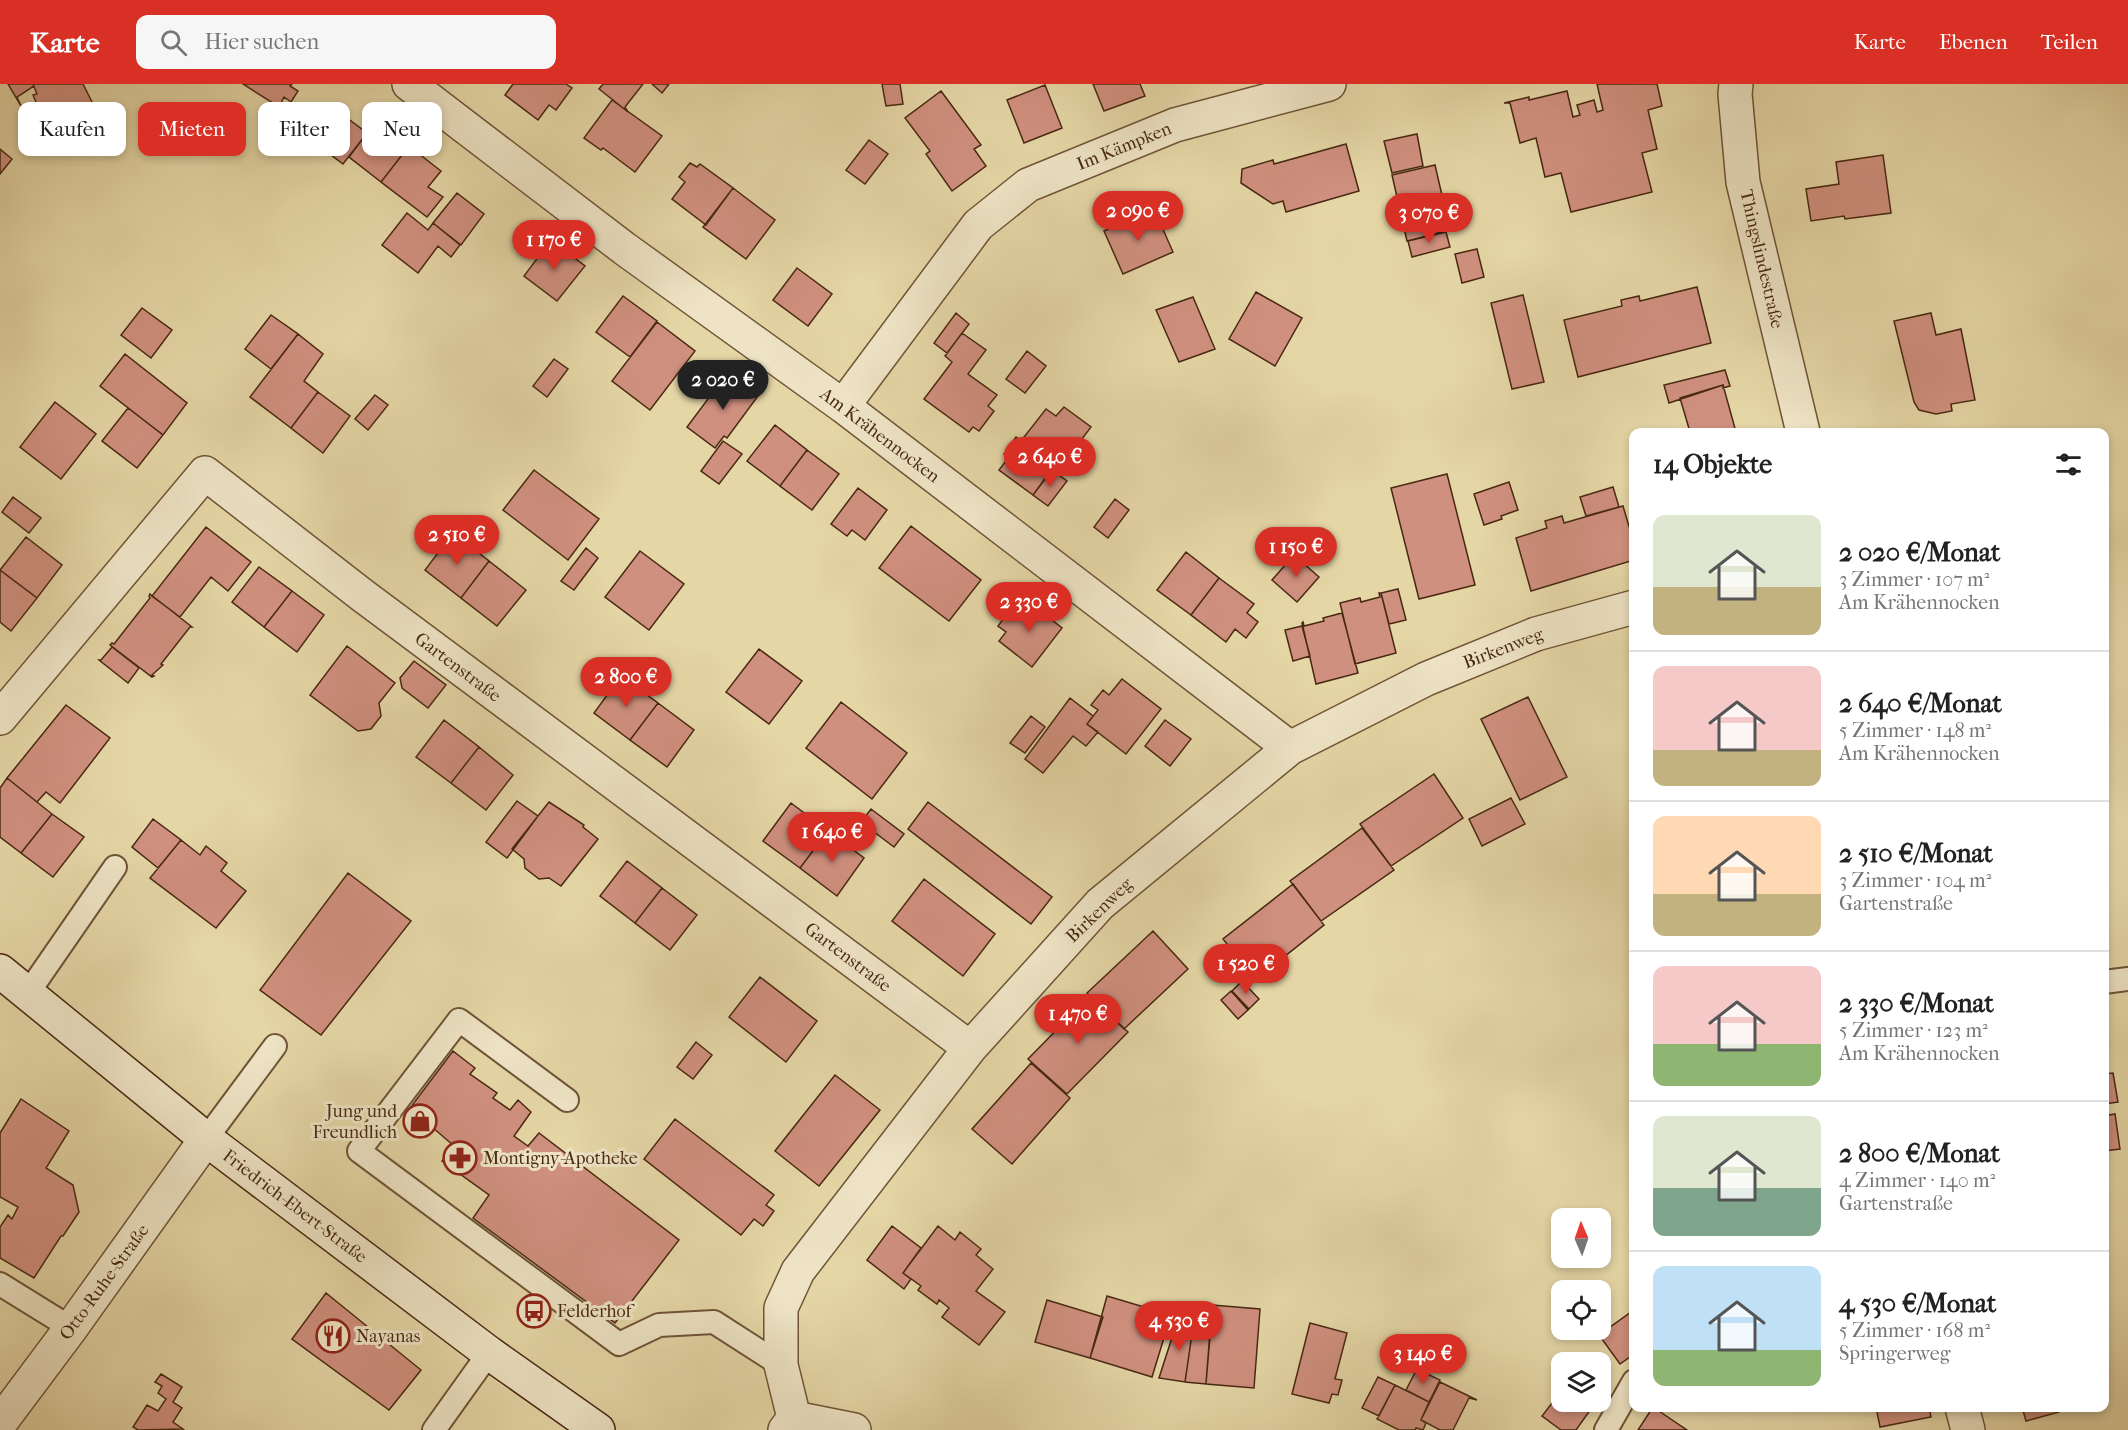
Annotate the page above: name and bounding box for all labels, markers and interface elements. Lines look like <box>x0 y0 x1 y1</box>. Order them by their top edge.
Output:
search box <box>136 15 556 69</box>
text: Karte <box>30 26 100 59</box>
icon: search <box>157 26 190 59</box>
text: Hier suchen <box>205 29 319 55</box>
text: Karte <box>1854 30 1906 54</box>
text: Ebenen <box>1939 30 2008 54</box>
text: Teilen <box>2041 30 2098 54</box>
chip: Kaufen <box>18 102 126 156</box>
chip: Mieten <box>138 102 246 156</box>
chip: Filter <box>258 102 350 156</box>
chip: Neu <box>362 102 442 156</box>
street label: Im Kämpken <box>1074 118 1175 175</box>
street label: Thingslindestraße <box>1735 188 1788 331</box>
pin: 2 090 € <box>1083 191 1193 242</box>
pin: 3 070 € <box>1374 193 1484 244</box>
text: 2 090 € <box>1106 199 1170 222</box>
text: 3 070 € <box>1399 201 1459 224</box>
pin: 1 170 € <box>499 220 609 271</box>
text: 1 170 € <box>526 228 582 251</box>
pin: 2 020 € <box>668 360 778 411</box>
text: 2 020 € <box>691 368 755 391</box>
street label: Am Krähennocken <box>815 383 944 488</box>
pin: 2 640 € <box>995 437 1105 488</box>
text: 2 640 € <box>1018 445 1082 468</box>
icon: filters <box>2052 448 2085 481</box>
text: 14 Objekte <box>1653 449 1772 480</box>
pin: 2 510 € <box>402 515 512 566</box>
text: 2 510 € <box>428 523 486 546</box>
pin: 1 150 € <box>1241 527 1351 578</box>
text: 1 150 € <box>1269 535 1323 558</box>
text: 2 020 €/Monat <box>1839 537 2000 568</box>
icon: home <box>1701 539 1773 611</box>
text: 3 Zimmer · 107 m² <box>1839 568 1989 591</box>
pin: 2 330 € <box>974 582 1084 633</box>
text: 2 330 € <box>1000 590 1058 613</box>
text: Am Krähennocken <box>1839 591 2000 614</box>
street label: Birkenweg <box>1460 623 1547 673</box>
street label: Gartenstraße <box>410 628 505 707</box>
pin: 2 800 € <box>571 657 681 708</box>
text: 2 800 € <box>595 665 657 688</box>
text: 2 640 €/Monat <box>1839 688 2002 719</box>
icon: home <box>1701 690 1773 762</box>
text: 5 Zimmer · 148 m² <box>1839 719 1991 742</box>
text: Am Krähennocken <box>1839 742 2000 765</box>
pin: 1 640 € <box>777 812 887 863</box>
text: 1 640 € <box>801 820 863 843</box>
text: 2 510 €/Monat <box>1839 838 1993 869</box>
icon: home <box>1701 840 1773 912</box>
text: 3 Zimmer · 104 m² <box>1839 869 1991 892</box>
street label: Birkenweg <box>1062 873 1137 947</box>
text: Gartenstraße <box>1839 892 1953 915</box>
street label: Gartenstraße <box>800 918 895 997</box>
pin: 1 520 € <box>1191 944 1301 995</box>
text: 1 520 € <box>1217 952 1275 975</box>
text: 2 330 €/Monat <box>1839 988 1994 1019</box>
icon: home <box>1701 990 1773 1062</box>
pin: 1 470 € <box>1023 994 1133 1045</box>
text: 1 470 € <box>1048 1002 1108 1025</box>
text: 5 Zimmer · 123 m² <box>1839 1019 1988 1042</box>
text: Am Krähennocken <box>1839 1042 2000 1065</box>
place label: Jung und Freundlich <box>312 1101 397 1143</box>
shop icon: Jung und Freundlich <box>402 1103 438 1139</box>
text: 2 800 €/Monat <box>1839 1138 2000 1169</box>
pharmacy icon: Montigny-Apotheke <box>442 1140 478 1176</box>
icon: home <box>1701 1140 1773 1212</box>
street label: Friedrich-Ebert-Straße <box>218 1145 371 1268</box>
place label: Montigny-Apotheke <box>483 1148 638 1169</box>
text: 4 Zimmer · 140 m² <box>1839 1169 1995 1192</box>
text: Gartenstraße <box>1839 1192 1953 1215</box>
north arrow <box>1551 1208 1611 1268</box>
map controls <box>1551 1208 1611 1412</box>
street label: Otto-Ruhe-Straße <box>55 1220 153 1344</box>
button: locate <box>1551 1280 1611 1340</box>
text: 4 530 €/Monat <box>1839 1288 1996 1319</box>
icon: home <box>1701 1290 1773 1362</box>
bus stop icon: Felderhof <box>516 1293 552 1329</box>
place label: Felderhof <box>557 1301 636 1322</box>
pin: 4 530 € <box>1124 1301 1234 1352</box>
text: 4 530 € <box>1149 1309 1209 1332</box>
restaurant icon: Nayanas <box>315 1318 351 1354</box>
text: 5 Zimmer · 168 m² <box>1839 1319 1990 1342</box>
place label: Nayanas <box>356 1326 421 1347</box>
pin: 3 140 € <box>1368 1334 1478 1385</box>
text: 3 140 € <box>1394 1342 1452 1365</box>
text: Springerweg <box>1839 1342 1950 1365</box>
button: layers <box>1551 1352 1611 1412</box>

